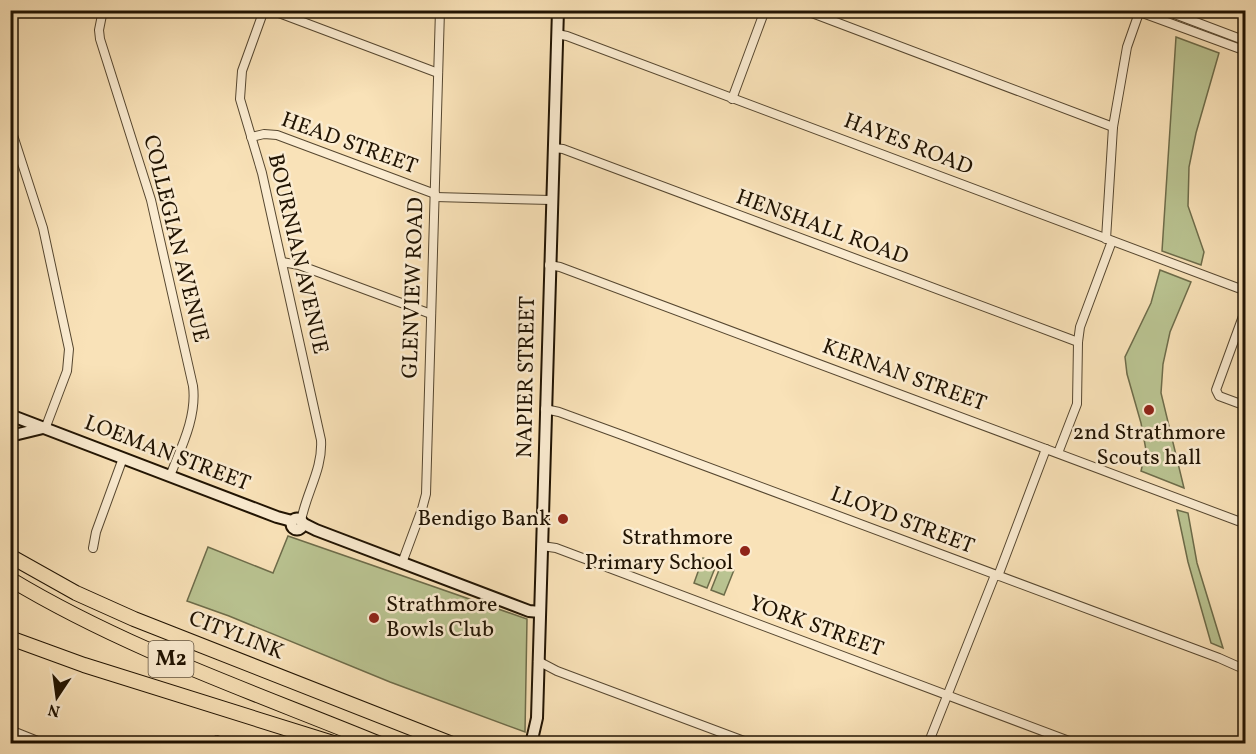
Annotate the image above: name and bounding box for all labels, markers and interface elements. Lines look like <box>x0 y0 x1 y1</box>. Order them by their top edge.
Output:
street label: HEAD STREET <box>277 105 422 183</box>
street label: HAYES ROAD <box>839 106 977 184</box>
street label: COLLEGIAN AVENUE <box>134 132 216 346</box>
street label: BOURNIAN AVENUE <box>259 151 335 357</box>
street label: HENSHALL ROAD <box>731 182 913 274</box>
street label: GLENVIEW ROAD <box>395 197 433 379</box>
street label: NAPIER STREET <box>510 296 544 458</box>
street label: KERNAN STREET <box>818 332 991 420</box>
marker: 2nd Strathmore Scouts hall <box>1142 403 1156 417</box>
street label: LOEMAN STREET <box>79 408 255 500</box>
place label: 2nd Strathmore Scouts hall <box>1072 418 1226 474</box>
street label: LLOYD STREET <box>826 479 979 563</box>
place label: Bendigo Bank <box>418 504 551 535</box>
marker: Bendigo Bank <box>556 512 570 526</box>
place label: Strathmore Primary School <box>585 523 733 579</box>
marker: Strathmore Primary School <box>738 544 752 558</box>
street label: YORK STREET <box>744 588 888 666</box>
place label: Strathmore Bowls Club <box>386 590 497 646</box>
street label: CITYLINK <box>184 604 288 668</box>
marker: Strathmore Bowls Club <box>367 611 381 625</box>
road number: M2 <box>148 641 194 677</box>
north arrow <box>27 667 87 727</box>
text: N <box>46 698 62 722</box>

